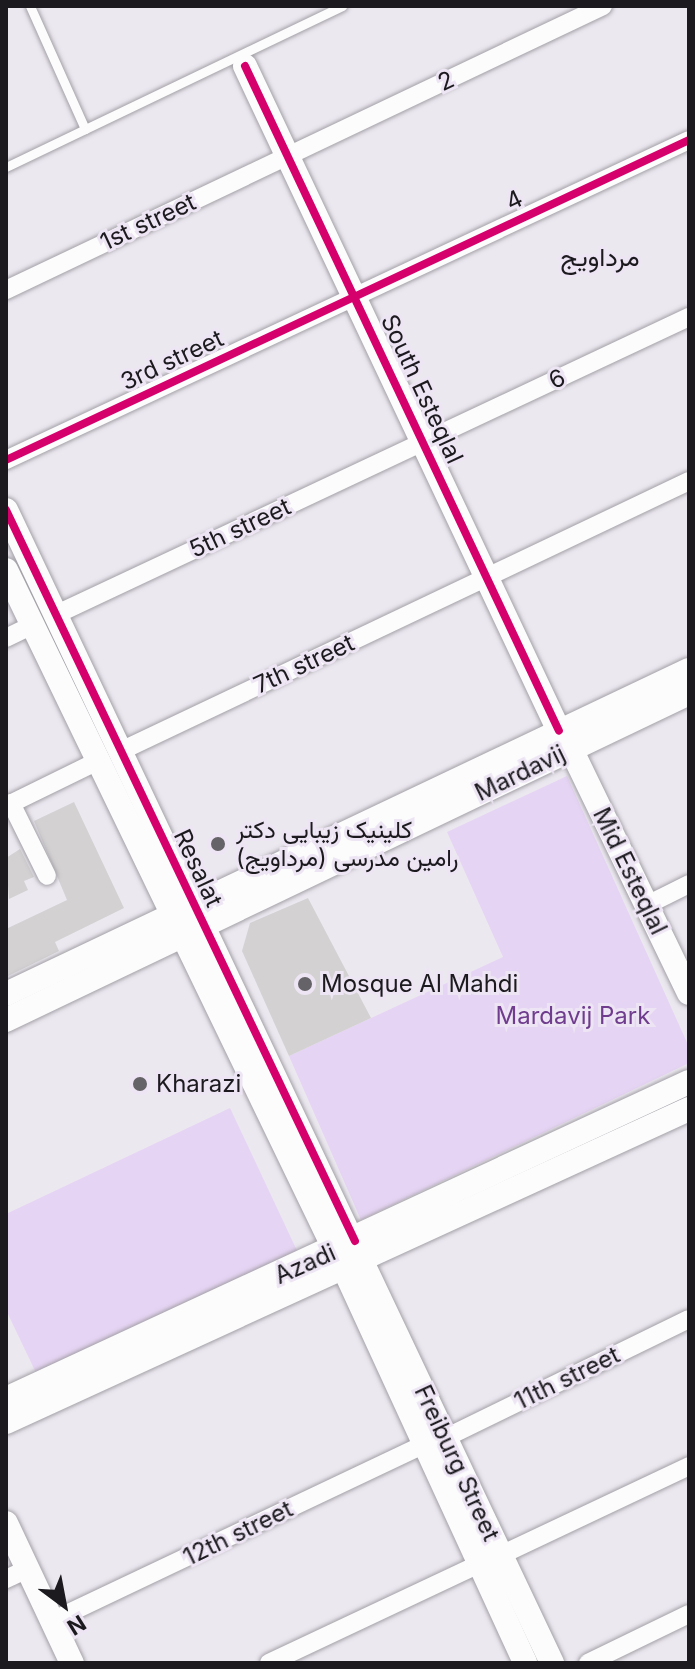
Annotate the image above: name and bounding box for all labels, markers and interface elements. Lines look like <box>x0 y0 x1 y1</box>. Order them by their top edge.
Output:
street label: 2 <box>433 65 459 97</box>
street label: 4 <box>501 184 527 216</box>
street label: 1st street <box>96 187 200 257</box>
district label: مرداویج <box>560 241 640 273</box>
street label: South Esteqlal <box>375 310 469 468</box>
street label: 3rd street <box>116 324 228 396</box>
street label: 6 <box>544 363 570 395</box>
street label: 5th street <box>185 492 295 564</box>
street label: 7th street <box>249 628 359 700</box>
street label: Mardavij <box>470 739 570 807</box>
street label: Mid Esteqlal <box>587 803 673 939</box>
place label: کلینیک زیبایی دکتر رامین مدرسی (مرداویج) <box>236 816 458 872</box>
street label: Resalat <box>168 825 228 911</box>
marker: کلینیک زیبایی دکتر رامین مدرسی (مرداویج) <box>207 833 229 855</box>
place label: Mosque Al Mahdi <box>321 970 518 998</box>
marker: Mosque Al Mahdi <box>296 975 314 993</box>
park label: Mardavij Park <box>496 1002 650 1030</box>
place label: Kharazi <box>156 1070 241 1098</box>
marker: Kharazi <box>131 1075 149 1093</box>
street label: Azadi <box>270 1238 340 1290</box>
street label: 11th street <box>510 1340 624 1416</box>
street label: Freiburg Street <box>408 1381 506 1545</box>
street label: 12th street <box>179 1494 297 1572</box>
north arrow <box>24 1565 104 1645</box>
text: N <box>63 1610 91 1641</box>

